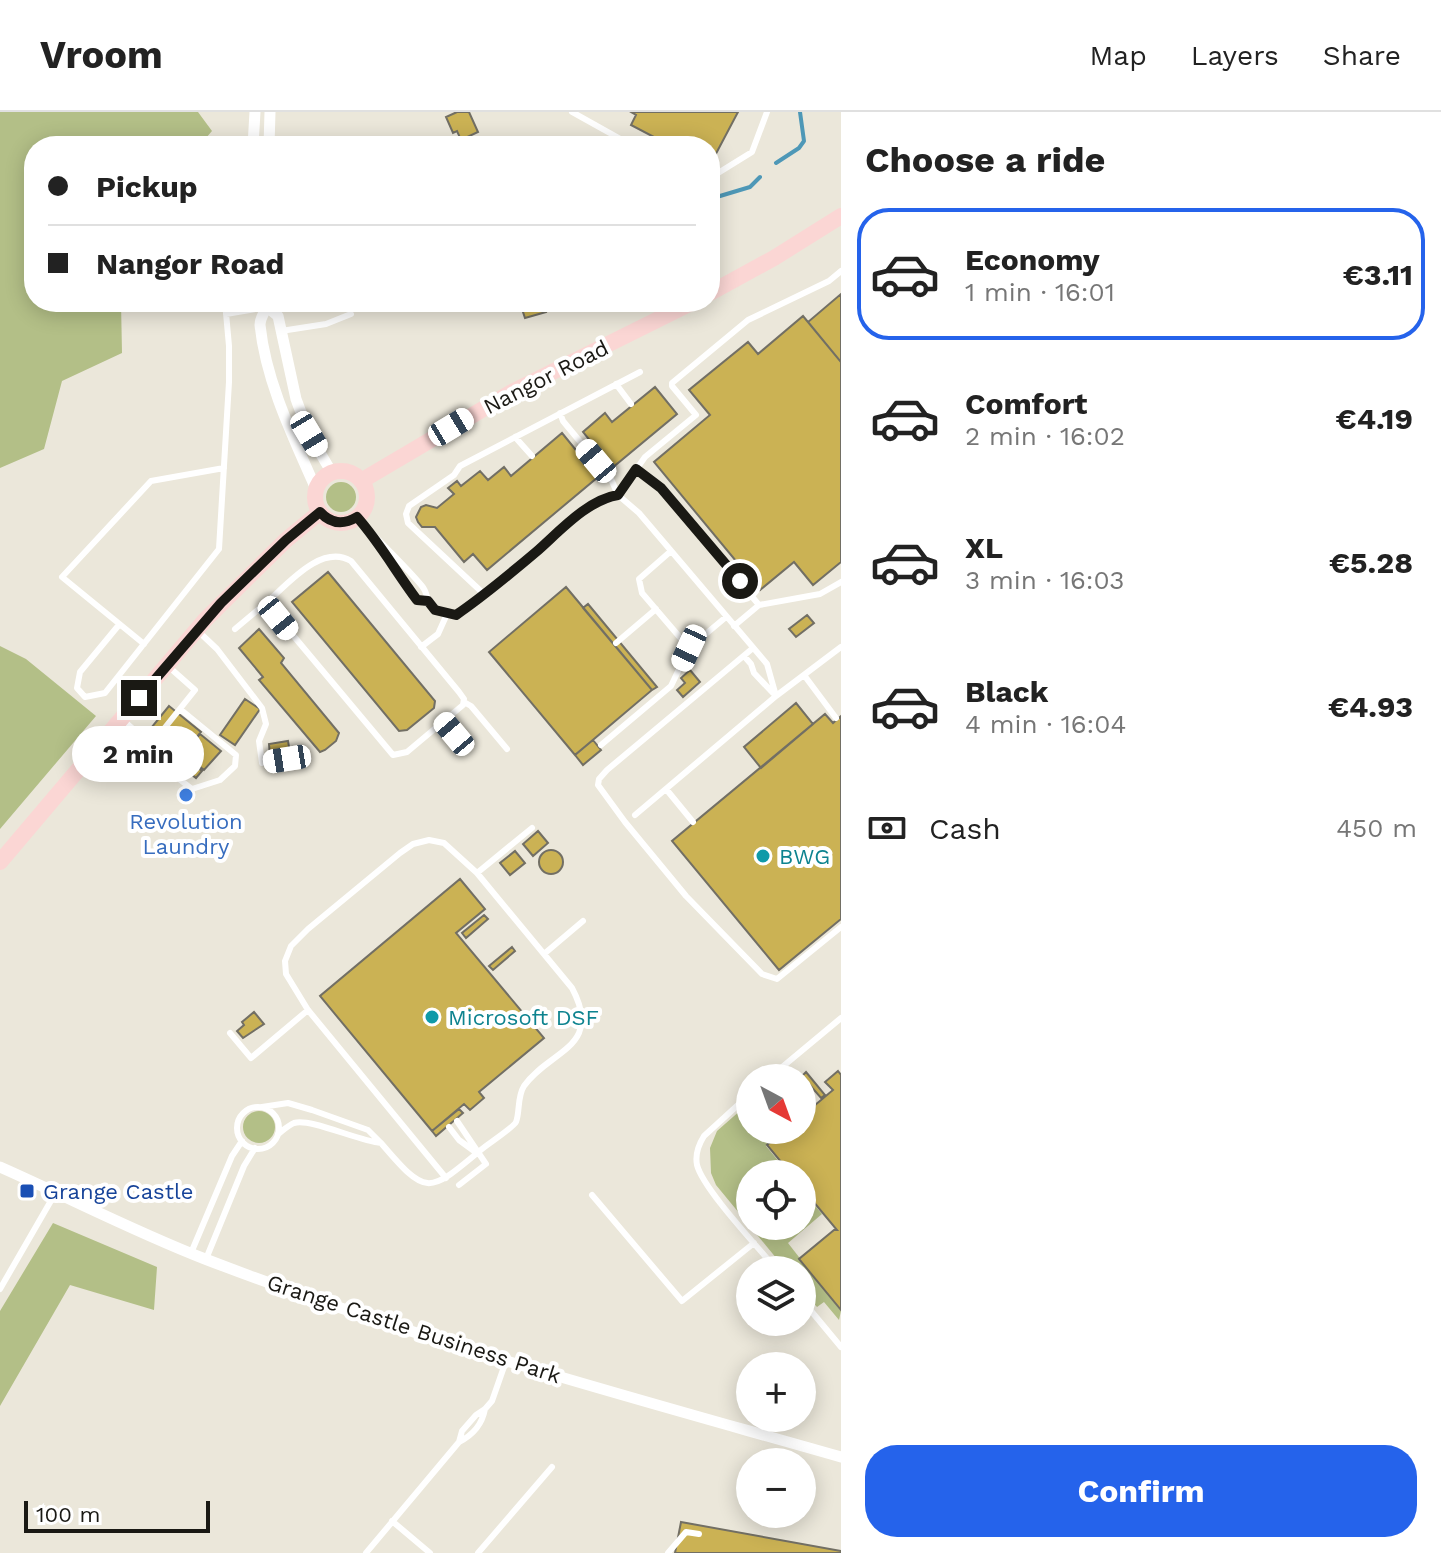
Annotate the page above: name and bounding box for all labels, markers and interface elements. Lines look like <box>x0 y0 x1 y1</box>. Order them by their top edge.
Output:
text: Vroom <box>40 33 163 77</box>
text: Map <box>1090 39 1147 72</box>
text: Layers <box>1191 39 1279 72</box>
text: Share <box>1323 39 1401 72</box>
text: Choose a ride <box>865 139 1105 181</box>
text: Pickup <box>96 169 198 204</box>
icon: car <box>869 238 941 310</box>
text: Economy <box>965 242 1100 277</box>
text: Nangor Road <box>96 246 284 281</box>
text: €3.11 <box>1343 257 1413 292</box>
text: 1 min · 16:01 <box>965 277 1115 307</box>
street label: Nangor Road <box>479 335 613 419</box>
icon: car <box>869 382 941 454</box>
text: Comfort <box>965 386 1087 421</box>
text: €4.19 <box>1336 401 1413 436</box>
car <box>424 404 478 450</box>
car <box>286 407 332 461</box>
text: 2 min · 16:02 <box>965 421 1125 451</box>
car <box>571 435 621 487</box>
icon: car <box>869 526 941 598</box>
text: XL <box>965 530 1003 565</box>
text: €5.28 <box>1329 545 1413 580</box>
route start <box>722 563 758 599</box>
text: 3 min · 16:03 <box>965 565 1124 595</box>
car <box>254 592 302 644</box>
car <box>668 621 710 675</box>
icon: car <box>869 670 941 742</box>
text: Black <box>965 674 1049 709</box>
route end <box>121 680 157 716</box>
text: €4.93 <box>1328 689 1413 724</box>
car <box>429 708 479 760</box>
text: 4 min · 16:04 <box>965 709 1126 739</box>
callout: 2 min <box>73 726 205 782</box>
text: 2 min <box>102 739 174 769</box>
car <box>261 743 313 775</box>
marker: Revolution Laundry <box>177 786 195 804</box>
icon: cash <box>865 806 909 850</box>
place label: Revolution Laundry <box>129 809 243 859</box>
text: Cash <box>929 811 1001 846</box>
text: 450 m <box>1336 813 1417 843</box>
place label: BWG <box>779 844 830 869</box>
marker: BWG <box>754 847 772 865</box>
place label: Microsoft DSF <box>448 1005 599 1030</box>
marker: Microsoft DSF <box>423 1008 441 1026</box>
north arrow <box>736 1064 816 1144</box>
map controls <box>736 1064 816 1528</box>
button: locate <box>736 1160 816 1240</box>
place label: Grange Castle <box>43 1179 193 1204</box>
marker: Grange Castle <box>18 1182 36 1200</box>
button: layers <box>736 1256 816 1336</box>
street label: Grange Castle Business Park <box>264 1270 564 1388</box>
button: + <box>736 1352 816 1432</box>
button: Confirm <box>865 1445 1417 1537</box>
button: − <box>736 1448 816 1528</box>
scale bar <box>24 1497 210 1533</box>
text: 100 m <box>36 1502 100 1527</box>

